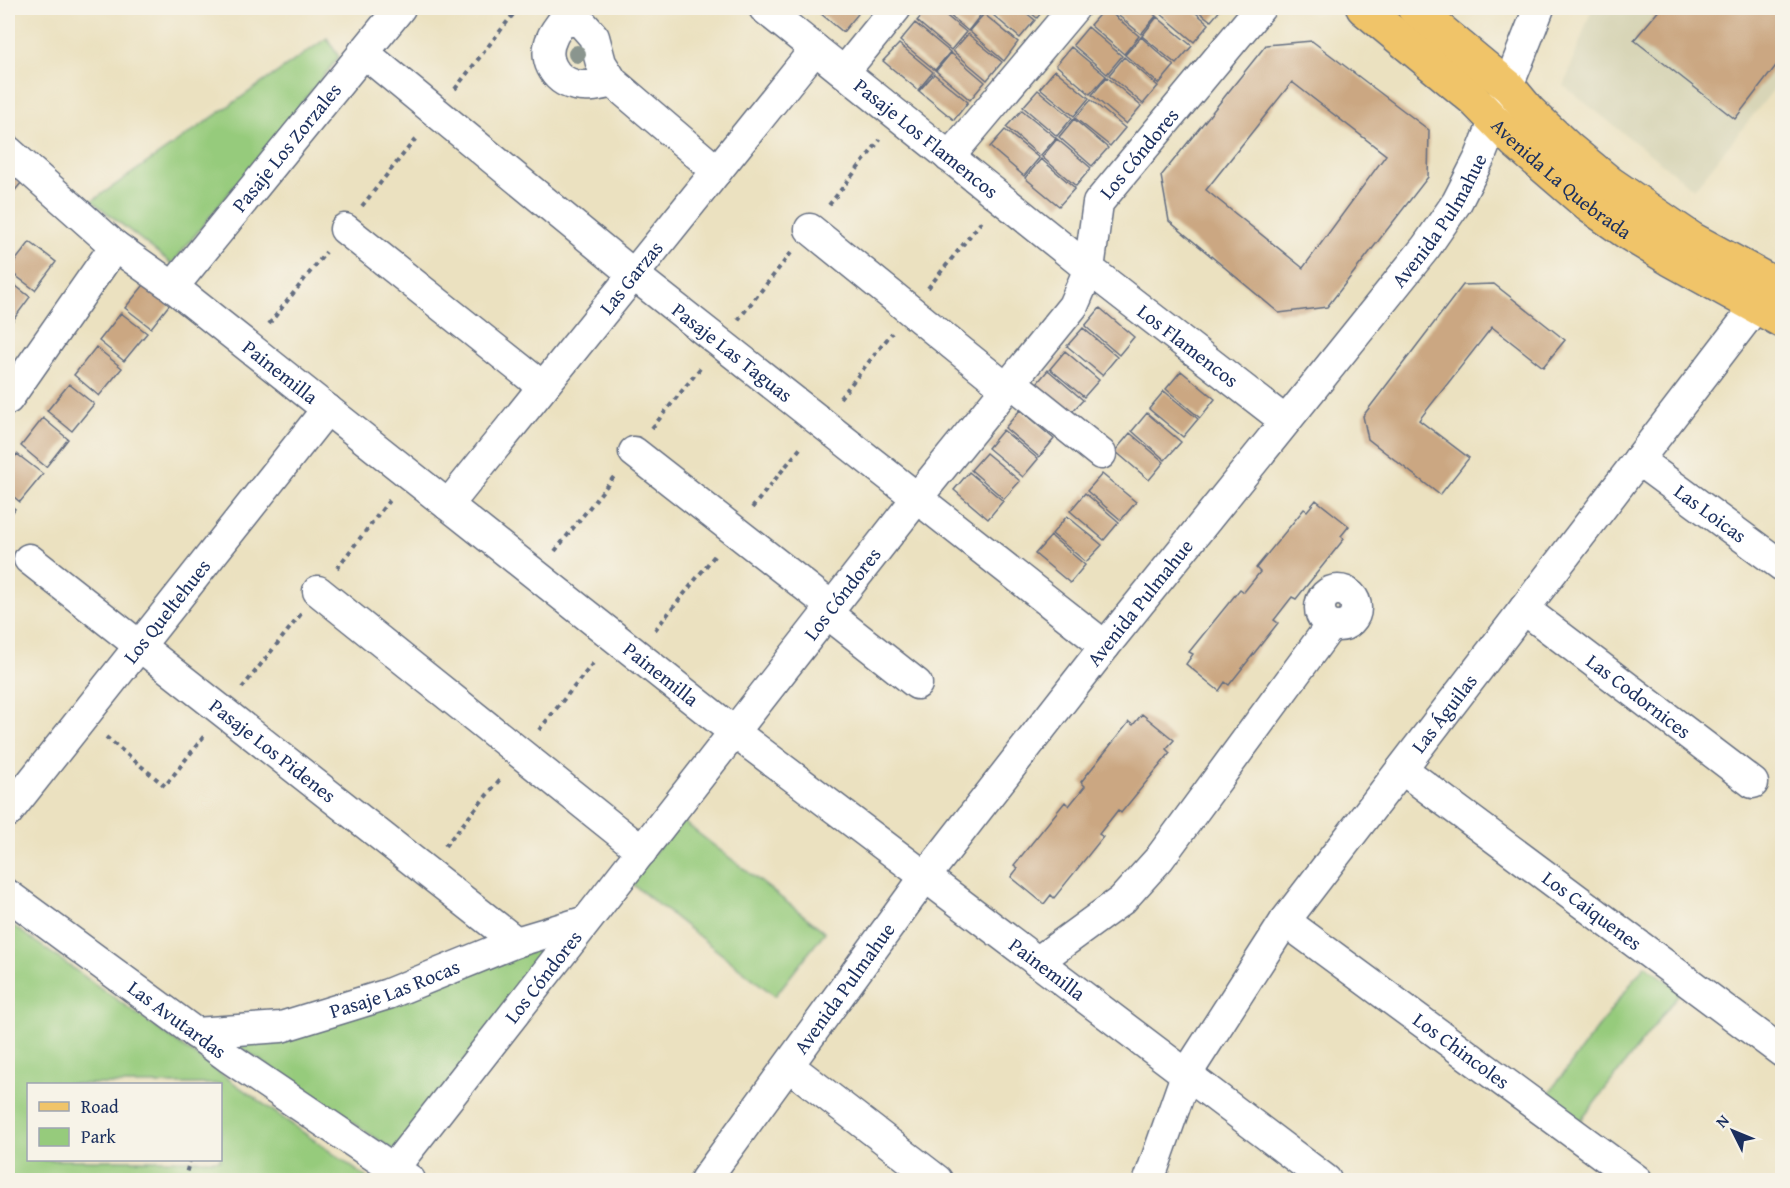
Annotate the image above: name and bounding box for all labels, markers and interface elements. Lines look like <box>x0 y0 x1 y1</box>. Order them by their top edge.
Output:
street label: Pasaje Los Flamencos <box>848 71 1005 205</box>
street label: Pasaje Los Zorzales <box>225 76 348 218</box>
street label: Los Cóndores <box>1092 101 1185 205</box>
street label: Avenida La Quebrada <box>1485 111 1638 246</box>
street label: Avenida Pulmahue <box>1384 148 1494 293</box>
street label: Las Garzas <box>592 234 669 320</box>
street label: Pasaje Las Taguas <box>666 295 799 409</box>
street label: Los Flamencos <box>1131 297 1245 394</box>
street label: Painemilla <box>237 333 325 411</box>
street label: Las Loicas <box>1669 477 1753 549</box>
street label: Avenida Pulmahue <box>1079 532 1200 672</box>
street label: Los Cóndores <box>796 541 887 646</box>
street label: Los Queltehues <box>116 552 217 669</box>
street label: Painemilla <box>617 635 706 713</box>
street label: Las Codornices <box>1580 646 1697 745</box>
street label: Las Águilas <box>1404 667 1484 759</box>
street label: Pasaje Los Pidenes <box>203 691 343 809</box>
street label: Los Caiquenes <box>1537 863 1648 957</box>
street label: Avenida Pulmahue <box>786 916 901 1060</box>
street label: Los Cóndores <box>497 924 588 1029</box>
street label: Painemilla <box>1003 930 1092 1007</box>
street label: Pasaje Las Rocas <box>326 951 464 1025</box>
street label: Las Avutardas <box>122 973 233 1065</box>
street label: Los Chincoles <box>1407 1005 1516 1096</box>
legend <box>27 1083 222 1161</box>
text: Road <box>81 1093 119 1120</box>
north arrow <box>1703 1101 1763 1161</box>
text: N <box>1710 1108 1735 1133</box>
text: Park <box>81 1123 117 1150</box>

